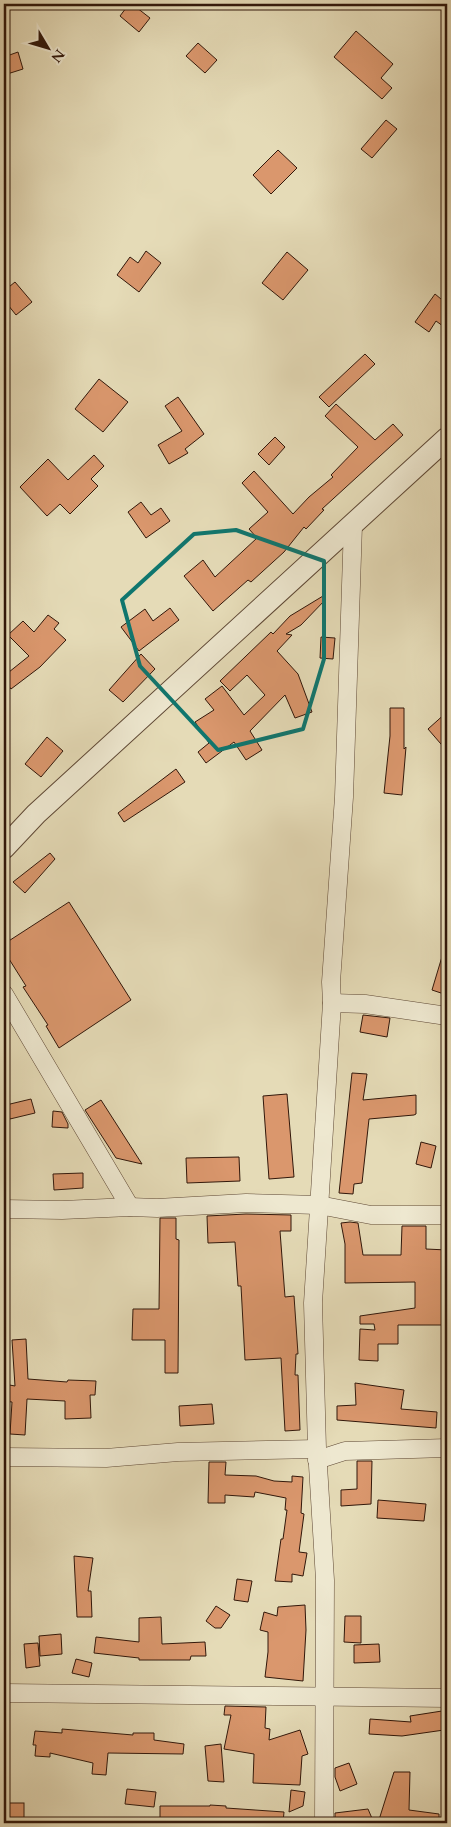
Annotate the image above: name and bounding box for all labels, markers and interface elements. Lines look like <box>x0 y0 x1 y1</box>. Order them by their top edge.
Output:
north arrow <box>22 22 72 72</box>
text: N <box>47 45 69 66</box>

